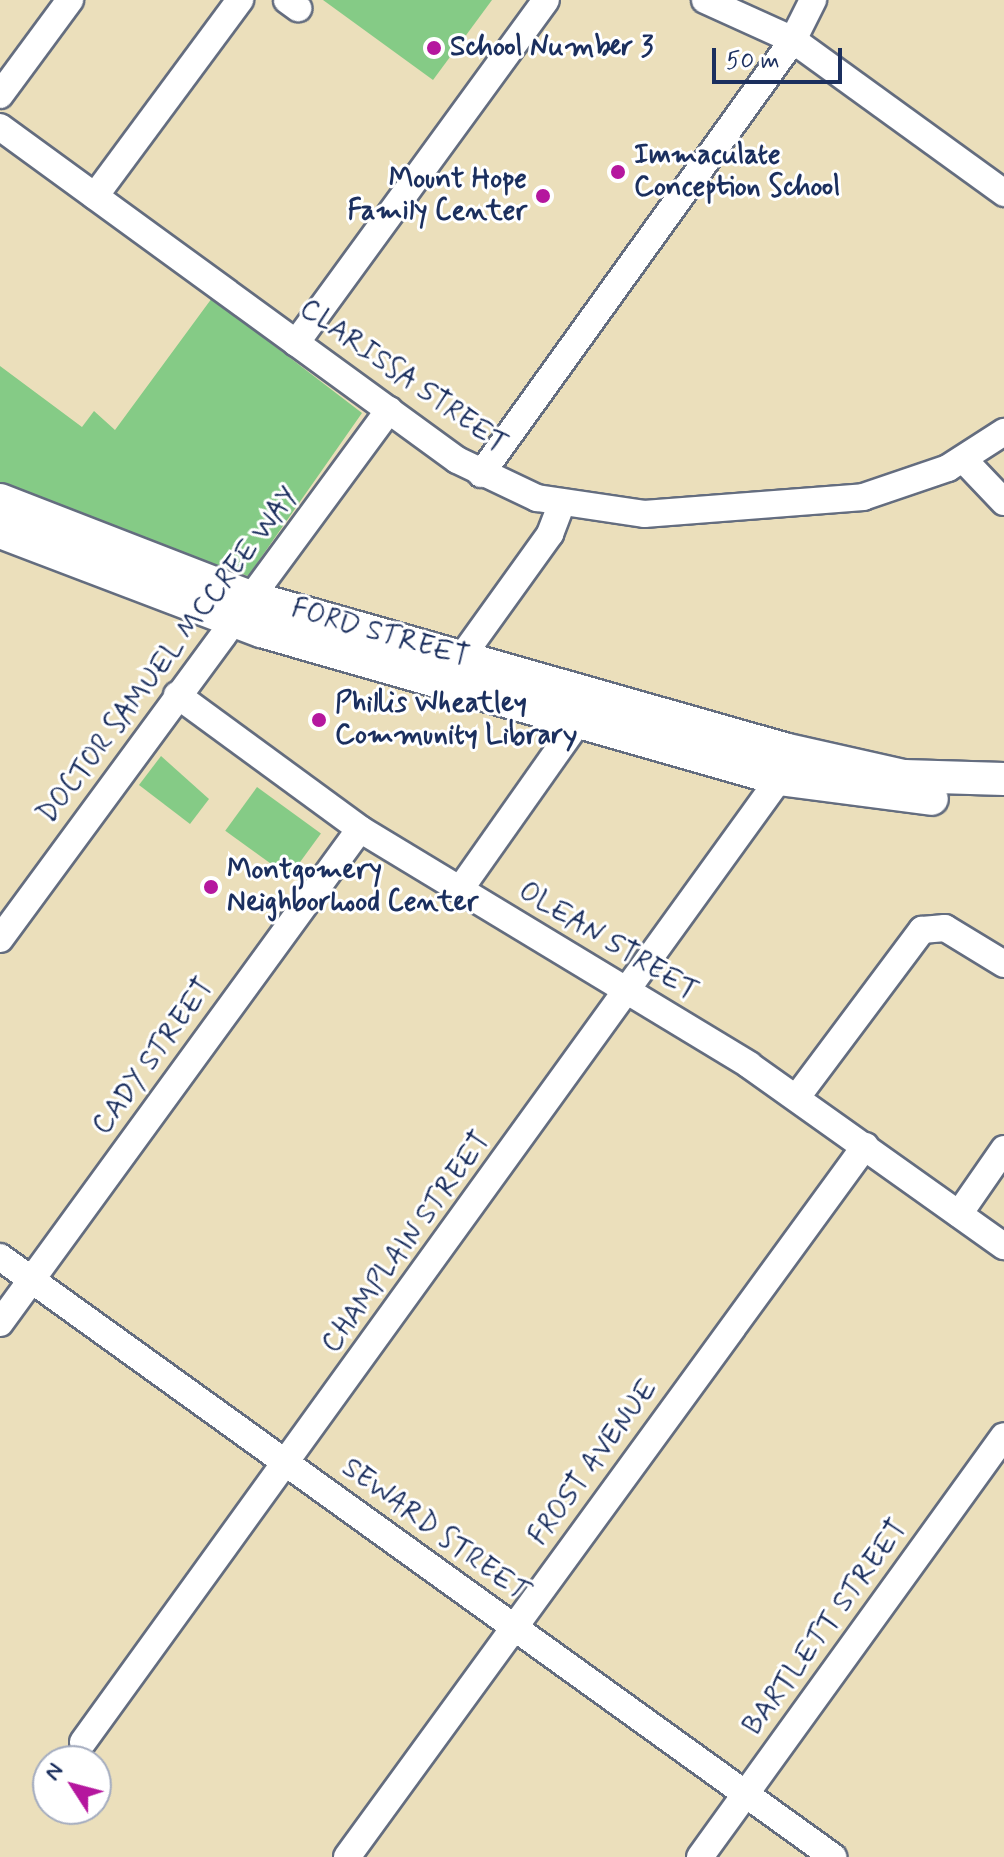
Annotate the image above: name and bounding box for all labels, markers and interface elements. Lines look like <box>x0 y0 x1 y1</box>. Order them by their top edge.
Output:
place label: School Number 3 <box>450 31 647 65</box>
scale bar <box>716 32 846 82</box>
marker: School Number 3 <box>425 39 443 57</box>
text: 50 m <box>726 46 780 77</box>
place label: Immaculate Conception School <box>634 139 841 205</box>
place label: Mount Hope Family Center <box>352 163 527 229</box>
marker: Immaculate Conception School <box>609 163 627 181</box>
marker: Mount Hope Family Center <box>534 187 552 205</box>
street label: CLARISSA STREET <box>291 292 515 462</box>
street label: DOCTOR SAMUEL MCCREE WAY <box>33 483 305 829</box>
street label: FORD STREET <box>287 593 473 675</box>
place label: Phillis Wheatley Community Library <box>335 687 577 753</box>
marker: Phillis Wheatley Community Library <box>310 711 328 729</box>
place label: Montgomery Neighborhood Center <box>227 854 474 920</box>
street label: OLEAN STREET <box>511 874 705 1010</box>
marker: Montgomery Neighborhood Center <box>202 878 220 896</box>
street label: CADY STREET <box>86 972 222 1142</box>
street label: CHAMPLAIN STREET <box>315 1126 499 1360</box>
street label: FROST AVENUE <box>522 1373 666 1553</box>
street label: SEWARD STREET <box>334 1451 536 1611</box>
street label: BARTLETT STREET <box>737 1514 915 1742</box>
north arrow <box>32 1745 112 1825</box>
text: N <box>39 1758 70 1786</box>

